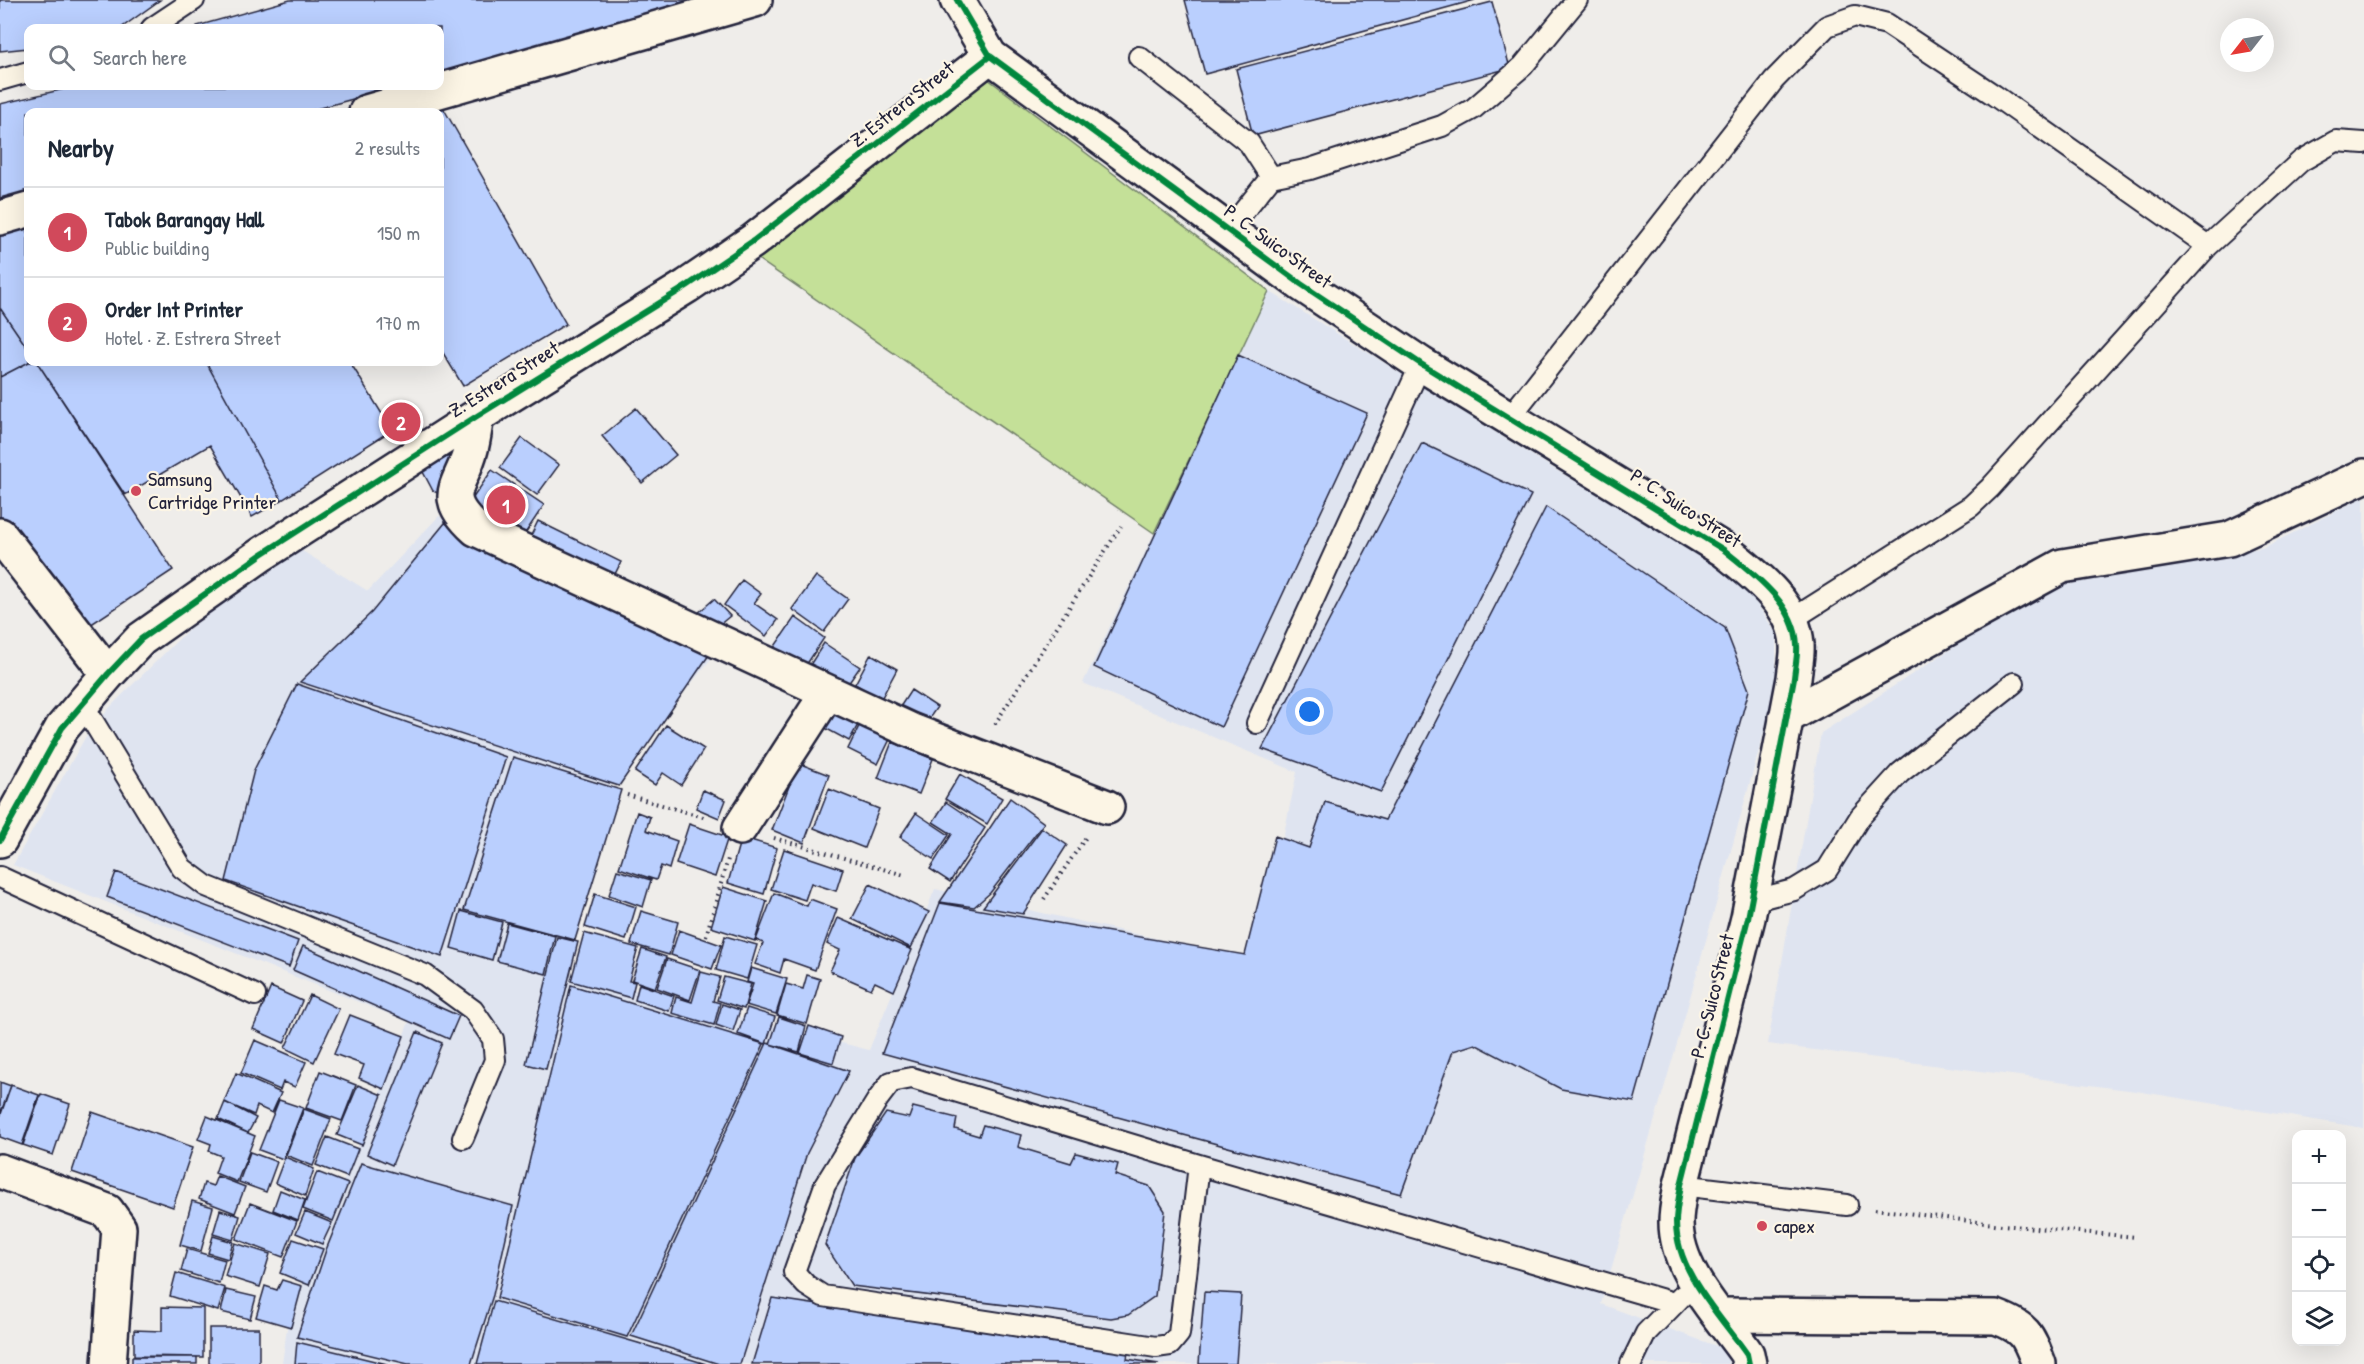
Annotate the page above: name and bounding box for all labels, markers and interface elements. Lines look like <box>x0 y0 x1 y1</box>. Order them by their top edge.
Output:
north arrow <box>2220 18 2274 72</box>
search box <box>24 24 444 90</box>
icon: search <box>45 41 78 74</box>
text: Search here <box>93 42 187 72</box>
street label: Z. Estrera Street <box>844 54 960 153</box>
text: Nearby <box>48 130 114 165</box>
text: 2 results <box>355 134 420 161</box>
street label: P. C. Suico Street <box>1219 197 1338 294</box>
text: Tabok Barangay Hall <box>105 204 264 234</box>
text: 1 <box>64 219 71 246</box>
text: 150 m <box>377 219 420 246</box>
text: Public building <box>105 234 209 261</box>
text: Order Int Printer <box>105 294 243 324</box>
text: 2 <box>63 309 72 336</box>
text: 170 m <box>376 309 420 336</box>
text: Hotel · Z. Estrera Street <box>105 324 281 351</box>
street label: Z. Estrera Street <box>444 333 565 423</box>
pin: 2 <box>382 400 420 444</box>
street label: P. C. Suico Street <box>1626 462 1748 554</box>
place label: Samsung Cartridge Printer <box>148 465 276 515</box>
pin: 1 <box>486 482 526 528</box>
marker: Samsung Cartridge Printer <box>129 484 143 498</box>
your location <box>1295 697 1324 726</box>
street label: P. C. Suico Street <box>1683 930 1740 1061</box>
map controls <box>2292 1130 2346 1346</box>
button: + <box>2292 1130 2346 1184</box>
button: − <box>2292 1184 2346 1238</box>
place label: capex <box>1774 1212 1815 1239</box>
marker: capex <box>1755 1219 1769 1233</box>
button: locate <box>2292 1238 2346 1292</box>
button: layers <box>2292 1292 2346 1346</box>

